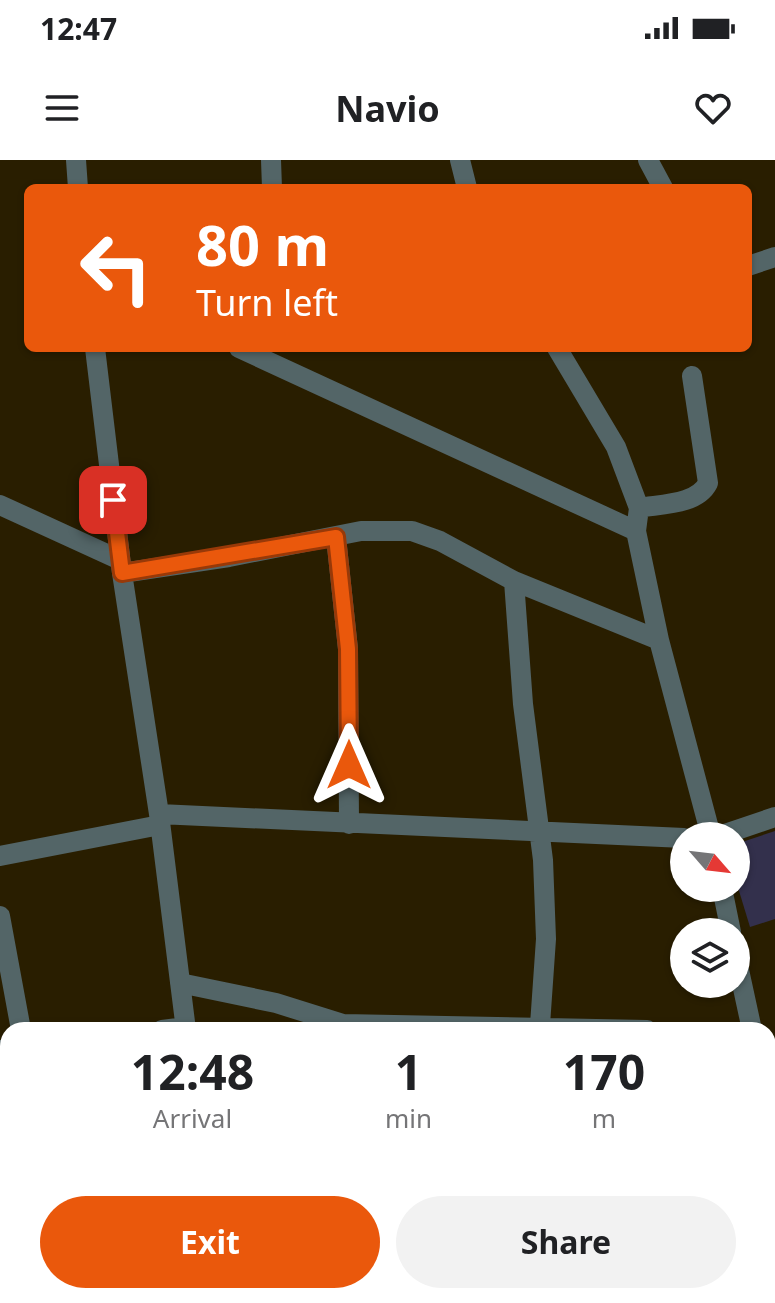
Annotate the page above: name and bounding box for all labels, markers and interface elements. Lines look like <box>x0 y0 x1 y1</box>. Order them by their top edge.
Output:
text: 12:47 <box>40 8 117 49</box>
text: Navio <box>335 84 440 133</box>
icon: menu <box>40 86 84 130</box>
icon: heart <box>691 86 735 130</box>
text: 80 m <box>196 206 329 282</box>
icon: left <box>64 216 168 320</box>
text: Turn left <box>196 278 338 327</box>
pin <box>79 466 147 534</box>
icon: arrive <box>91 478 135 522</box>
position arrow <box>307 723 391 807</box>
north arrow <box>670 822 750 902</box>
map controls <box>670 822 750 998</box>
button: layers <box>670 918 750 998</box>
text: 12:48 <box>131 1039 254 1104</box>
text: 1 <box>395 1039 422 1104</box>
text: 170 <box>563 1039 645 1104</box>
text: Arrival <box>153 1100 232 1136</box>
text: min <box>385 1100 432 1136</box>
text: m <box>592 1100 616 1136</box>
button: Exit <box>40 1196 380 1288</box>
button: Share <box>396 1196 736 1288</box>

